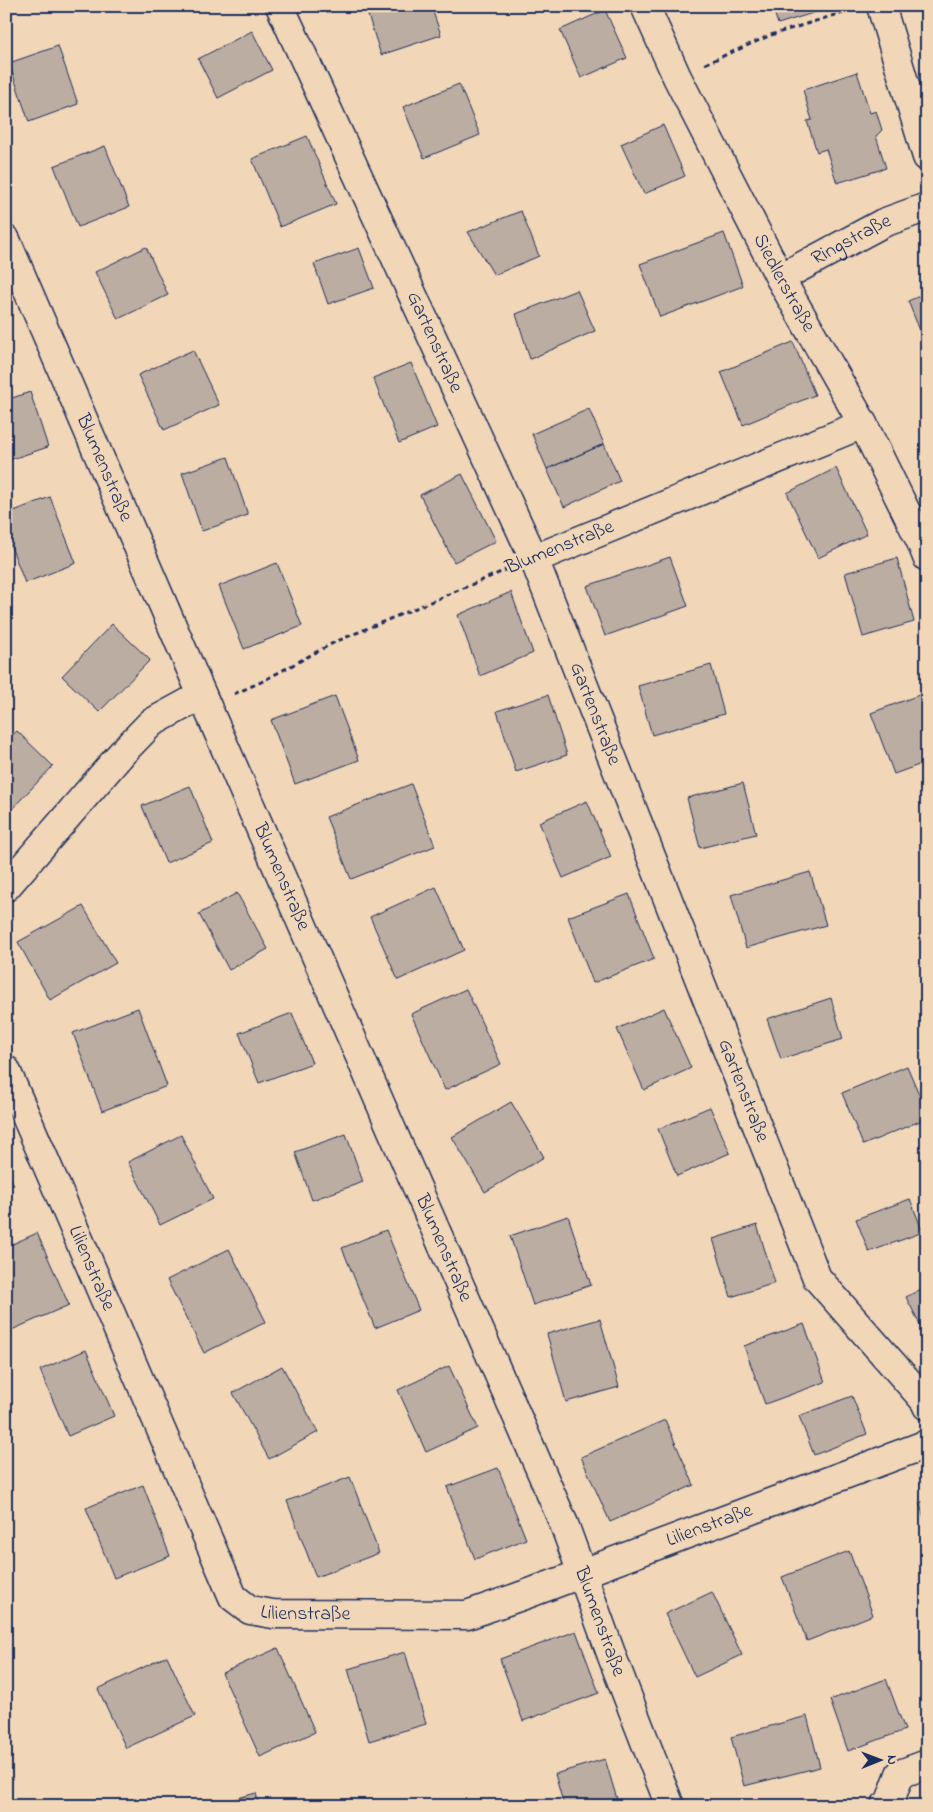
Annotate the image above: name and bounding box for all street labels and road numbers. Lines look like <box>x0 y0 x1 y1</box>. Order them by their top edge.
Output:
street label: Ringstraße <box>806 207 895 273</box>
street label: Siedlerstraße <box>745 229 823 338</box>
street label: Gartenstraße <box>399 287 470 398</box>
street label: Blumenstraße <box>68 408 140 526</box>
street label: Blumenstraße <box>500 513 619 583</box>
street label: Gartenstraße <box>562 658 628 770</box>
street label: Blumenstraße <box>245 818 318 935</box>
street label: Gartenstraße <box>710 1035 777 1147</box>
street label: Blumenstraße <box>407 1189 480 1307</box>
street label: Lilienstraße <box>60 1221 123 1316</box>
street label: Lilienstraße <box>662 1496 757 1555</box>
street label: Blumenstraße <box>566 1562 633 1681</box>
street label: Lilienstraße <box>258 1598 351 1629</box>

